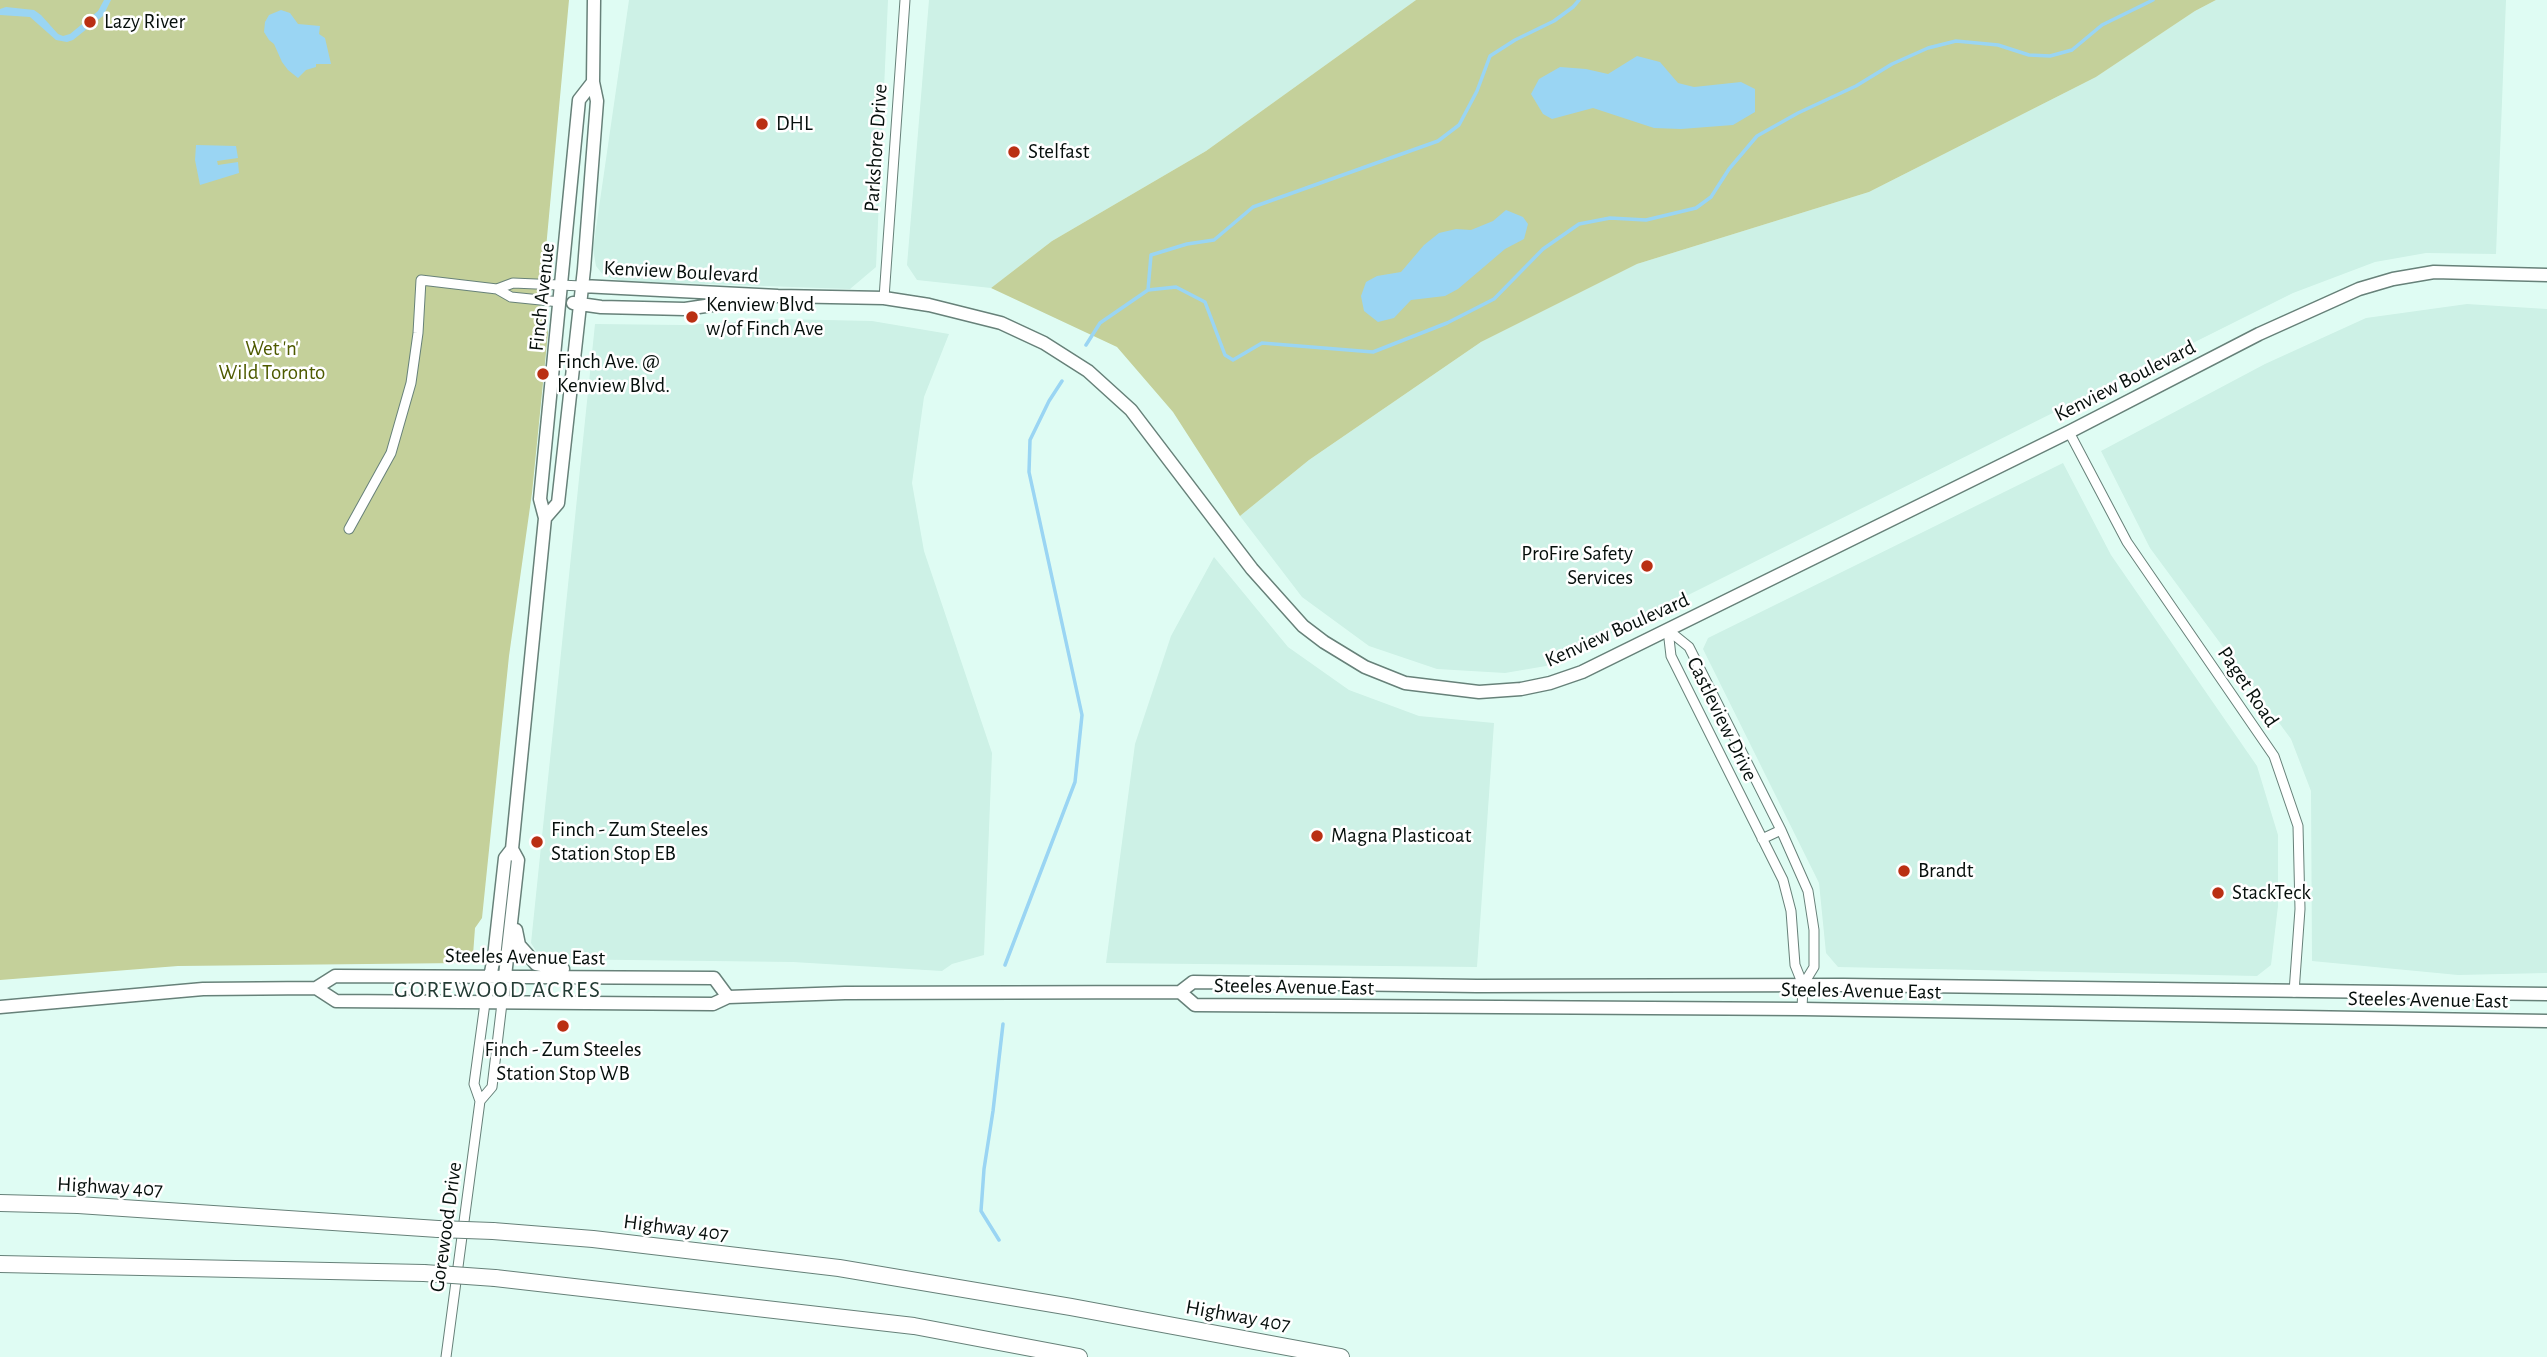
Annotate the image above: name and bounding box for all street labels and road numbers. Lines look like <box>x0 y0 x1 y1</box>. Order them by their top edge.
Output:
street label: Parkshore Drive <box>859 83 893 213</box>
street label: Finch Avenue <box>524 242 560 352</box>
street label: Kenview Boulevard <box>603 255 759 289</box>
street label: Kenview Boulevard <box>2050 335 2200 427</box>
street label: Kenview Boulevard <box>1541 587 1693 673</box>
street label: Paget Road <box>2212 642 2284 732</box>
street label: Castleview Drive <box>1681 653 1763 785</box>
street label: Steeles Avenue East <box>445 943 605 971</box>
street label: Steeles Avenue East <box>1214 973 1374 1001</box>
street label: Steeles Avenue East <box>1781 977 1941 1005</box>
street label: Steeles Avenue East <box>2348 986 2508 1014</box>
street label: Gorewood Drive <box>424 1160 468 1294</box>
street label: Highway 407 <box>57 1172 163 1202</box>
street label: Highway 407 <box>622 1209 730 1247</box>
street label: Highway 407 <box>1184 1294 1292 1338</box>

